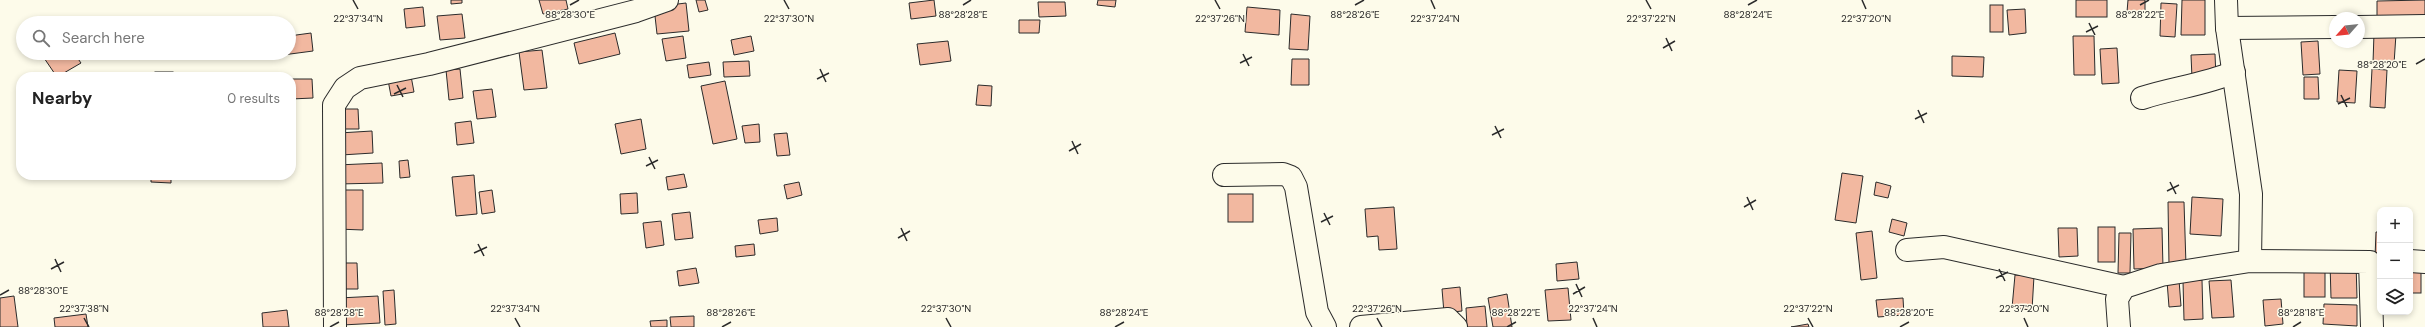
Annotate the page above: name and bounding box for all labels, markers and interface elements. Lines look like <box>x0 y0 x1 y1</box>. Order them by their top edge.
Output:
text: 88°28'30"E <box>545 8 595 21</box>
text: 88°28'28"E <box>938 8 988 21</box>
text: 88°28'26"E <box>1330 8 1380 21</box>
text: 88°28'24"E <box>1723 8 1773 21</box>
text: 88°28'22"E <box>2116 8 2165 21</box>
text: 22°37'34"N <box>333 12 383 25</box>
text: 22°37'30"N <box>764 12 814 25</box>
text: 22°37'26"N <box>1195 12 1245 25</box>
text: 22°37'24"N <box>1410 12 1460 25</box>
text: 22°37'22"N <box>1626 12 1676 25</box>
text: 22°37'20"N <box>1841 12 1891 25</box>
north arrow <box>2329 12 2365 48</box>
search box <box>16 16 296 60</box>
icon: search <box>30 27 52 49</box>
text: Search here <box>62 28 145 48</box>
text: 88°28'20"E <box>2357 58 2407 71</box>
text: Nearby <box>32 87 92 109</box>
text: 0 results <box>227 90 280 107</box>
map controls <box>2377 207 2413 315</box>
button: + <box>2377 207 2413 243</box>
button: − <box>2377 243 2413 279</box>
button: layers <box>2377 279 2413 315</box>
text: 88°28'30"E <box>18 284 68 297</box>
text: 22°37'38"N <box>59 302 109 315</box>
text: 22°37'34"N <box>490 302 540 315</box>
text: 22°37'30"N <box>921 302 971 315</box>
text: 22°37'26"N <box>1352 302 1402 315</box>
text: 22°37'24"N <box>1568 302 1618 315</box>
text: 22°37'22"N <box>1783 302 1833 315</box>
text: 22°37'20"N <box>1999 302 2049 315</box>
text: 88°28'28"E <box>314 306 364 319</box>
text: 88°28'26"E <box>706 306 756 319</box>
text: 88°28'24"E <box>1099 306 1149 319</box>
text: 88°28'22"E <box>1492 306 1541 319</box>
text: 88°28'20"E <box>1884 306 1934 319</box>
text: 88°28'18"E <box>2278 306 2325 319</box>

